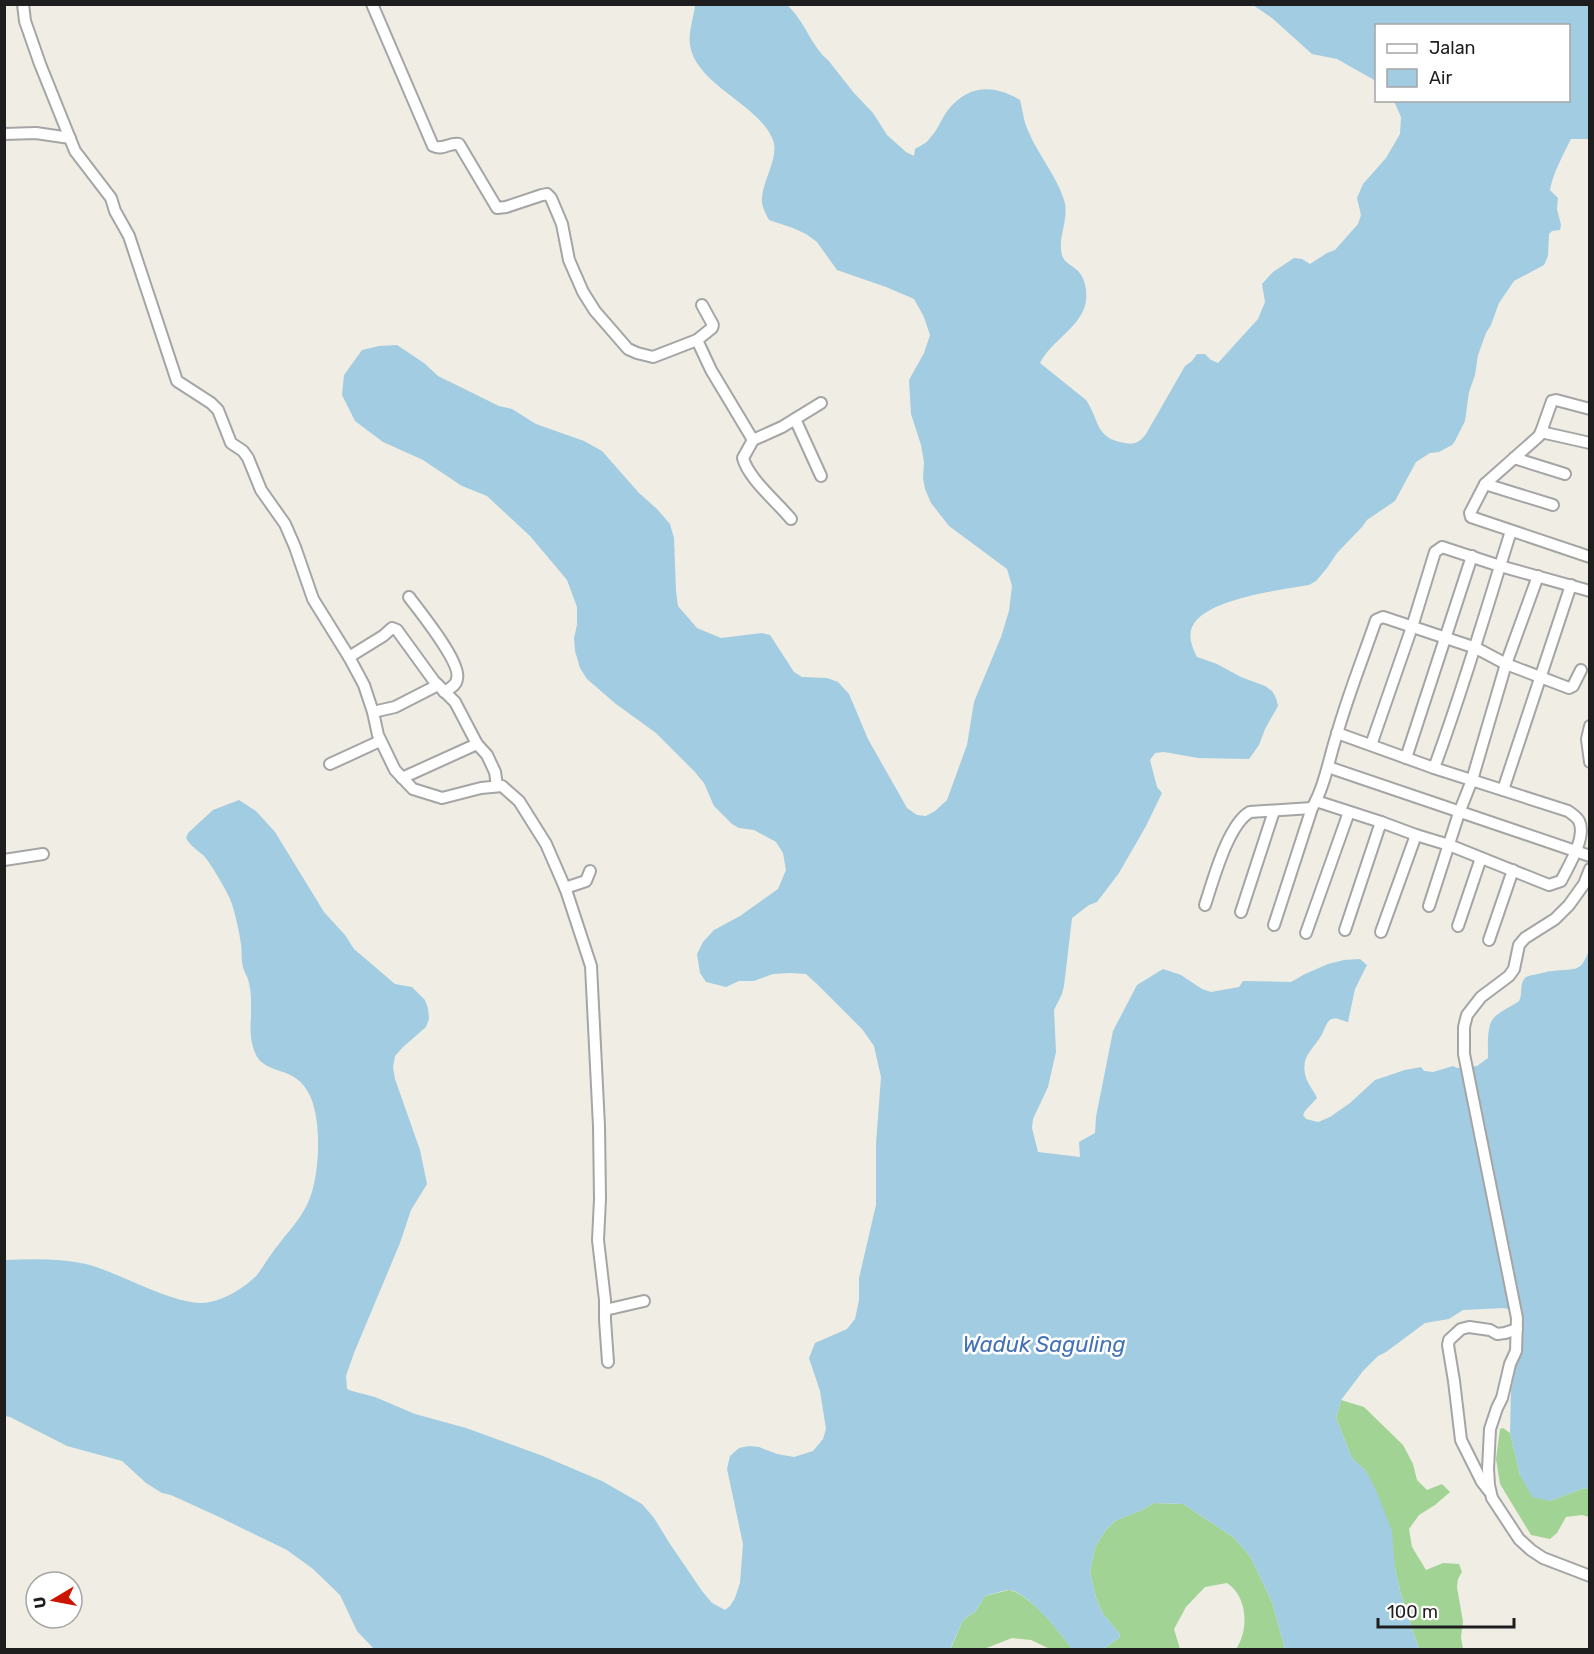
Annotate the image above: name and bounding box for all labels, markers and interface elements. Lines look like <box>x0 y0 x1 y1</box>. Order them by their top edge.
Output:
legend <box>1375 24 1570 102</box>
text: Jalan <box>1429 37 1476 59</box>
text: Air <box>1429 67 1452 89</box>
water label: Waduk Saguling <box>962 1331 1126 1358</box>
north arrow <box>24 1570 84 1630</box>
scale bar <box>1378 1591 1514 1629</box>
text: U <box>29 1595 50 1610</box>
text: 100 m <box>1387 1601 1438 1623</box>

